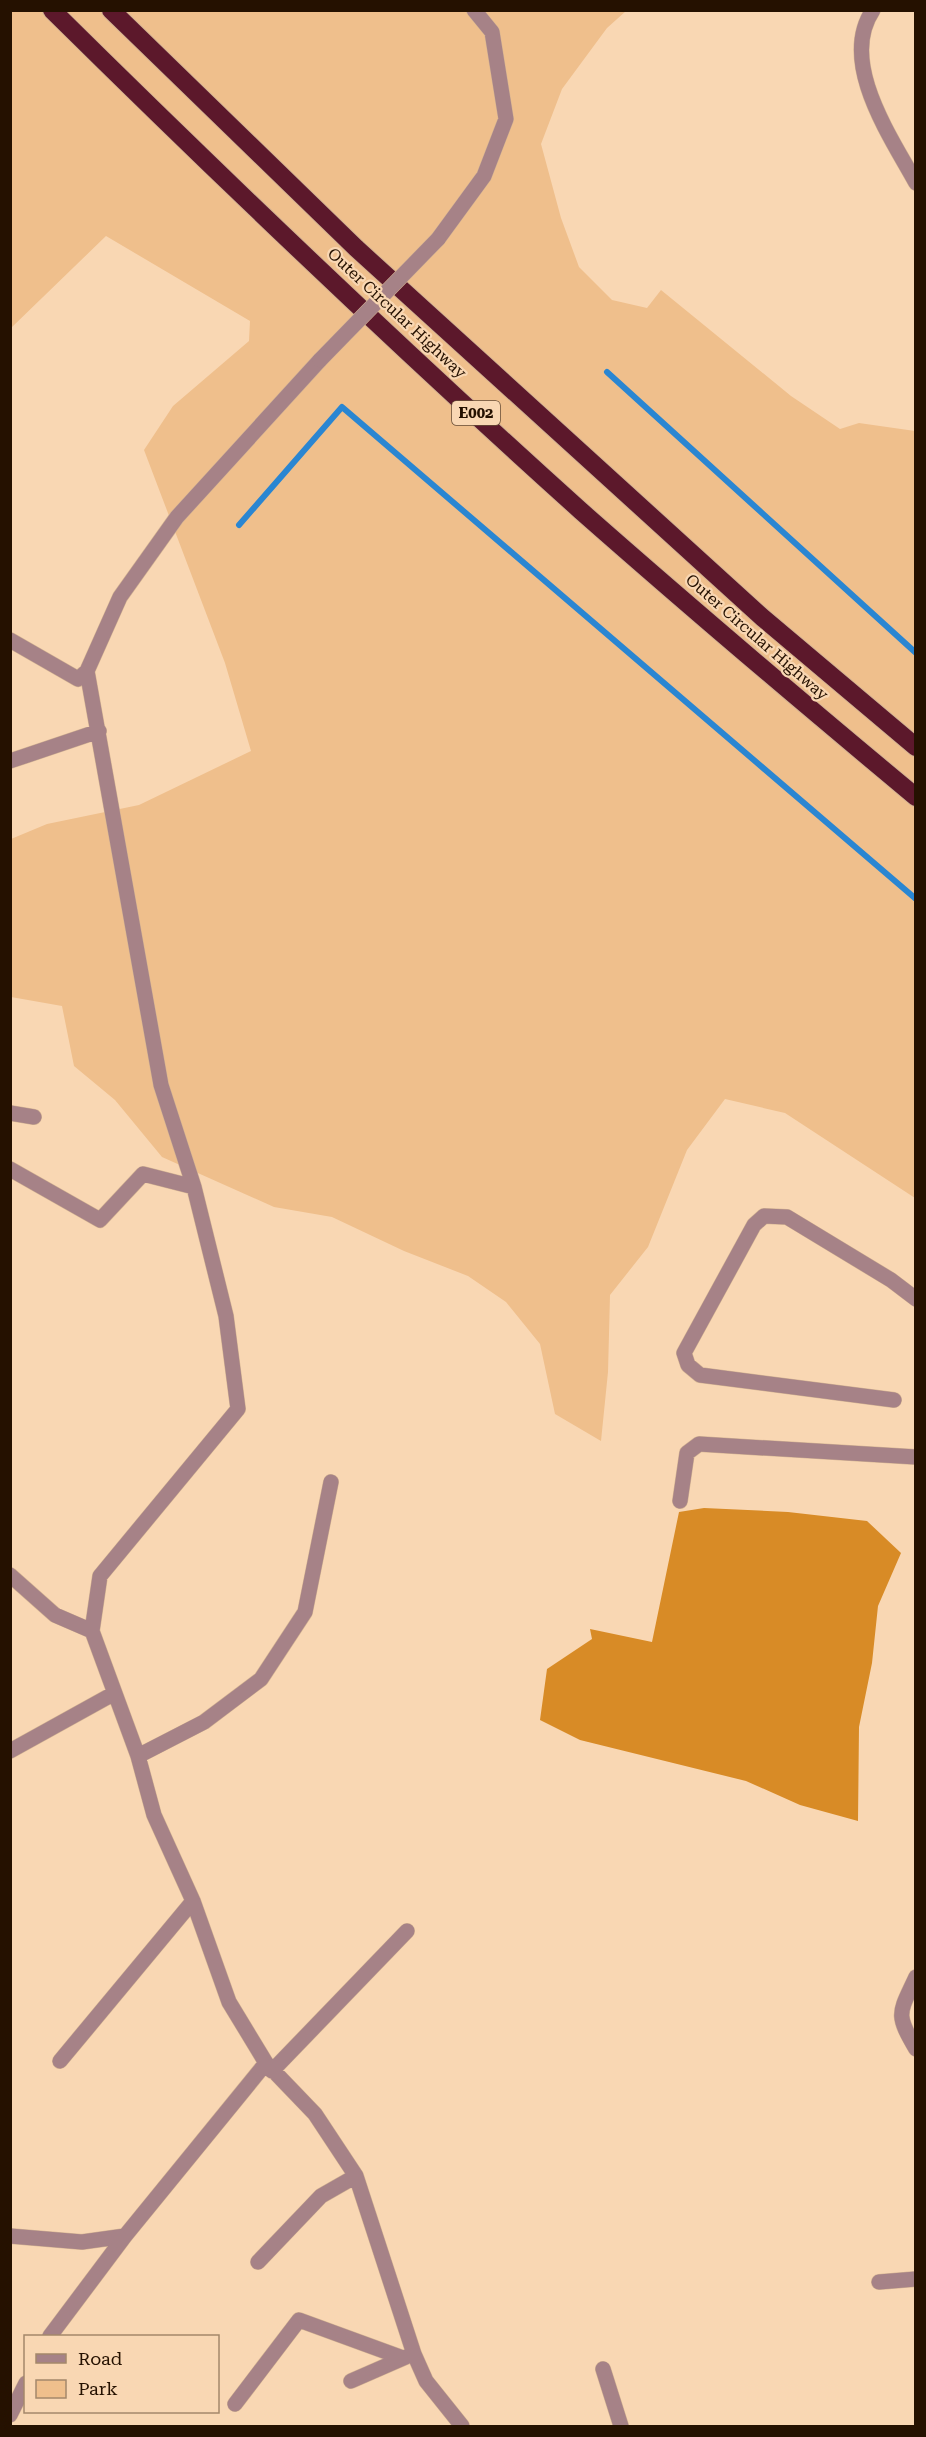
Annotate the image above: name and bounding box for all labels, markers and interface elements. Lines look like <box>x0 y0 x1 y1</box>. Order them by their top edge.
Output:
street label: Outer Circular Highway <box>324 244 471 383</box>
road number: E002 <box>452 401 500 425</box>
street label: Outer Circular Highway <box>682 570 833 704</box>
legend <box>24 2335 219 2413</box>
text: Road <box>78 2348 123 2369</box>
text: Park <box>78 2378 118 2399</box>

